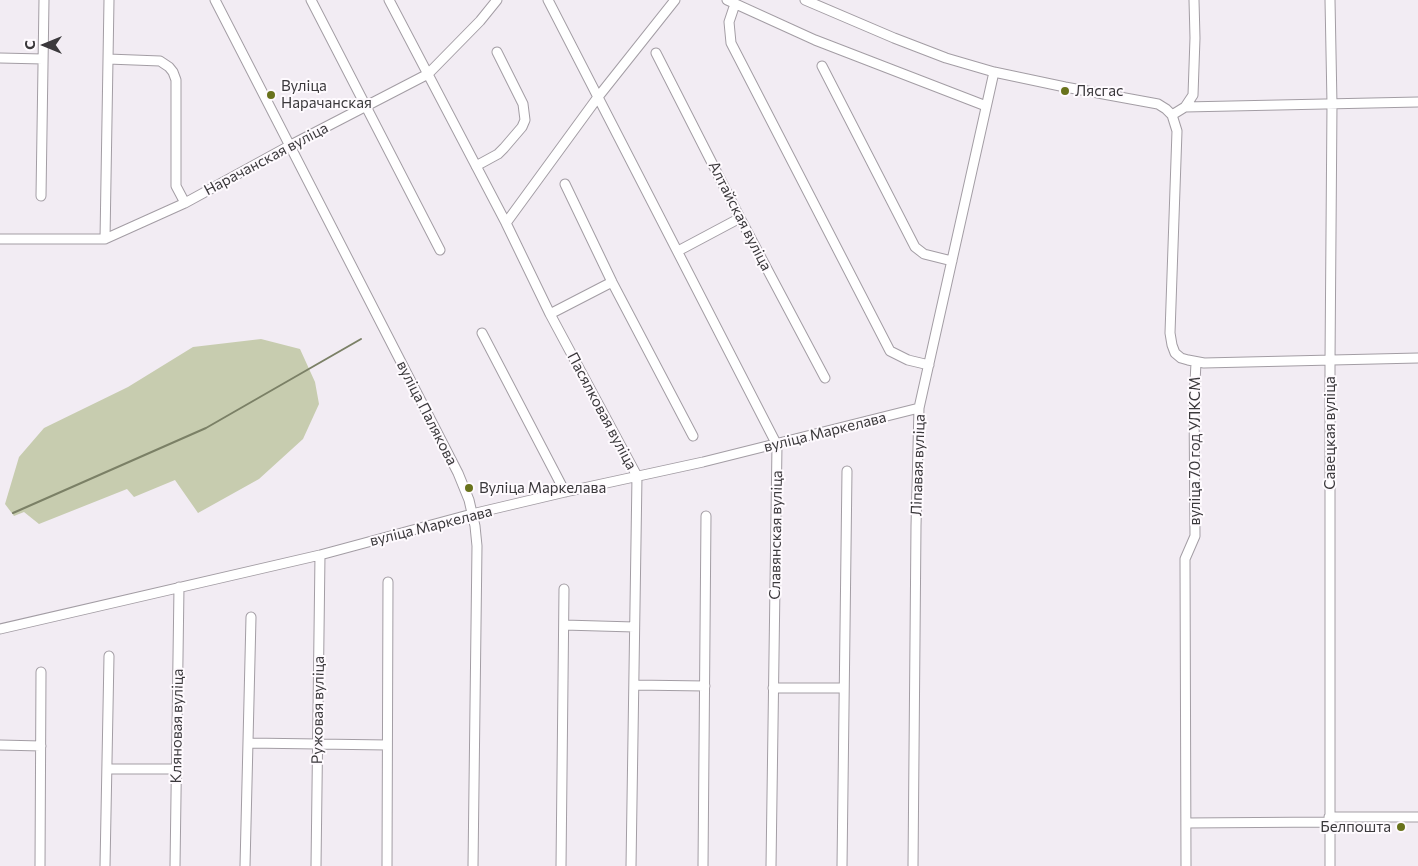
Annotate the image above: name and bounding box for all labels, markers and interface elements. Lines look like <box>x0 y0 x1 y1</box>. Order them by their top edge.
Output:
north arrow <box>20 20 70 70</box>
text: С <box>21 40 38 50</box>
place label: Вуліца Нарачанская <box>281 77 372 112</box>
place label: Лясгас <box>1075 82 1123 100</box>
marker: Лясгас <box>1059 85 1071 97</box>
marker: Вуліца Нарачанская <box>265 89 277 101</box>
street label: Нарачанская вуліца <box>201 119 331 199</box>
street label: Алтайская вуліца <box>705 158 775 274</box>
street label: Пасялковая вуліца <box>563 349 641 473</box>
street label: вуліца Палякова <box>393 358 461 468</box>
street label: Савецкая вуліца <box>1321 376 1339 490</box>
street label: вуліца 70 год УЛКСМ <box>1186 377 1204 525</box>
street label: вуліца Маркелава <box>762 408 888 456</box>
street label: Ліпавая вуліца <box>907 414 929 516</box>
street label: Славянская вуліца <box>766 470 786 600</box>
place label: Вуліца Маркелава <box>479 479 606 497</box>
marker: Вуліца Маркелава <box>463 482 475 494</box>
street label: вуліца Маркелава <box>368 502 494 550</box>
street label: Ружовая вуліца <box>308 656 328 764</box>
street label: Кляновая вуліца <box>167 668 187 784</box>
place label: Белпошта <box>1320 818 1391 836</box>
marker: Белпошта <box>1395 821 1407 833</box>

